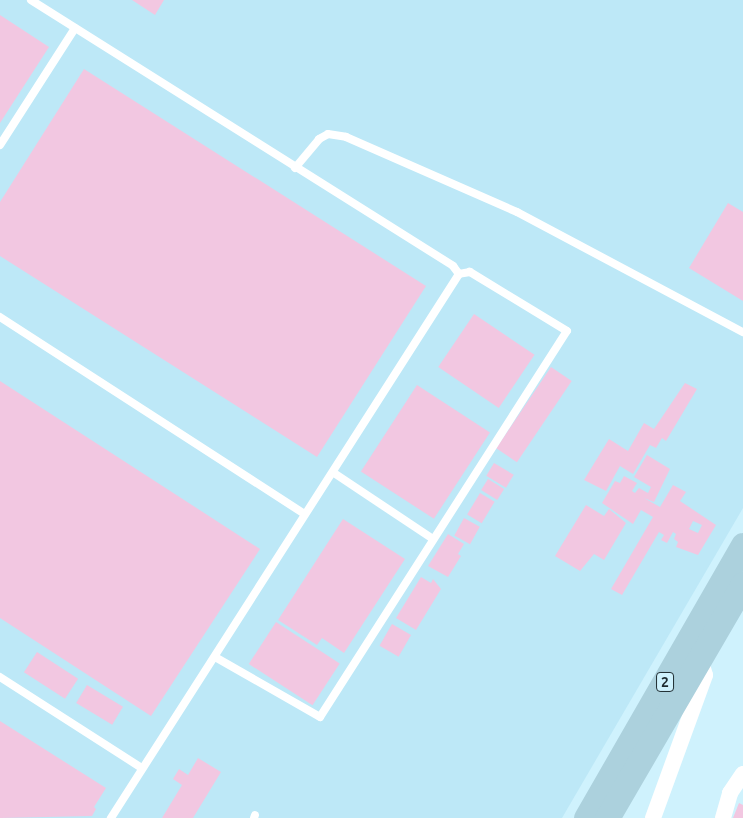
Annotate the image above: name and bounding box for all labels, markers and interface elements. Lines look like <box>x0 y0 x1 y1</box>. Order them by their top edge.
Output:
road number: 2 <box>655 670 675 694</box>

